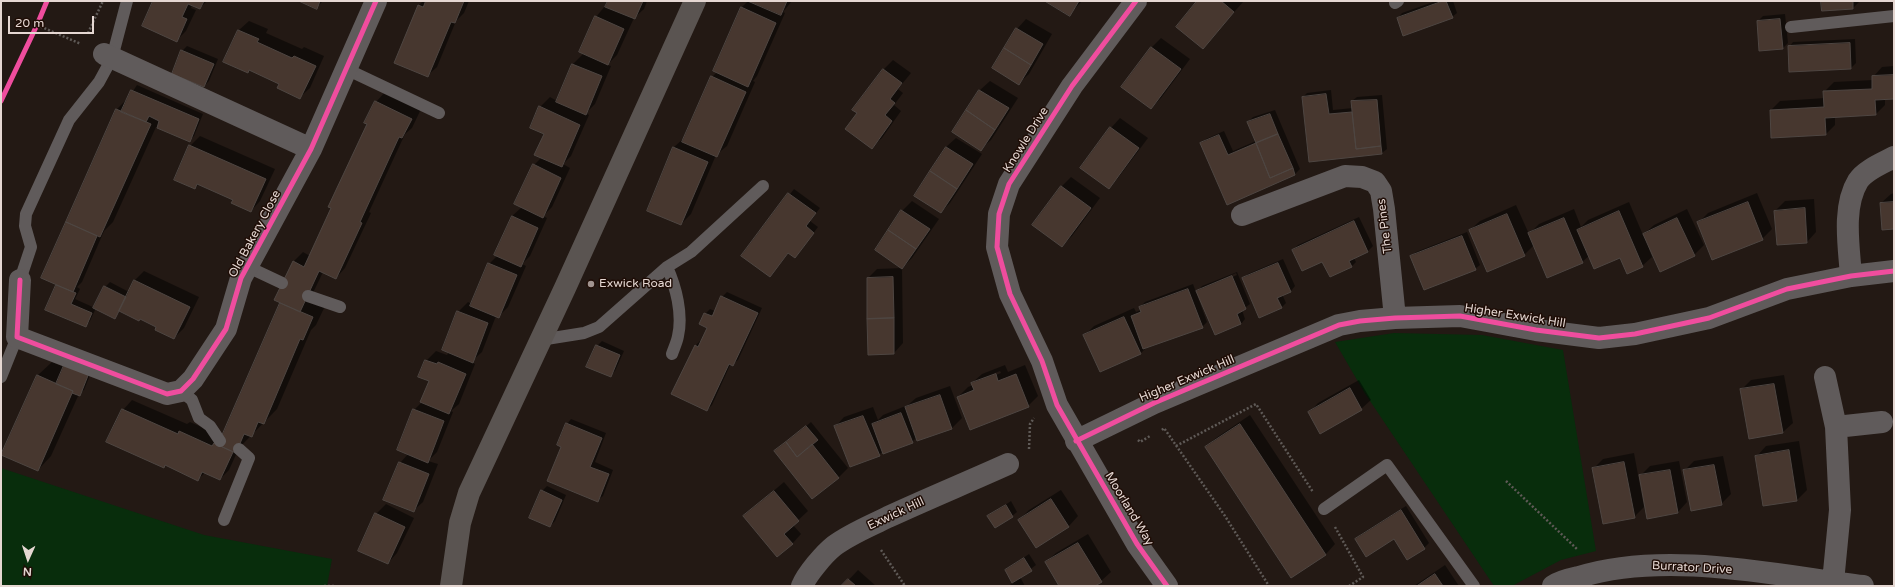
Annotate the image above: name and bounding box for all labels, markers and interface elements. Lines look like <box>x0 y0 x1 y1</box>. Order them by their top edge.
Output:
scale bar <box>10 8 96 34</box>
text: 20 m <box>15 16 44 30</box>
street label: Knowle Drive <box>1000 105 1052 175</box>
street label: Old Bakery Close <box>226 188 284 280</box>
street label: The Pines <box>1374 198 1396 254</box>
place label: Exwick Road <box>599 277 672 291</box>
marker: Exwick Road <box>586 279 596 289</box>
street label: Higher Exwick Hill <box>1463 301 1567 331</box>
street label: Higher Exwick Hill <box>1137 352 1237 406</box>
street label: Moorland Way <box>1101 470 1157 548</box>
street label: Exwick Hill <box>865 495 927 533</box>
north arrow <box>8 539 48 579</box>
street label: Burrator Drive <box>1651 559 1733 577</box>
text: N <box>23 565 32 578</box>

